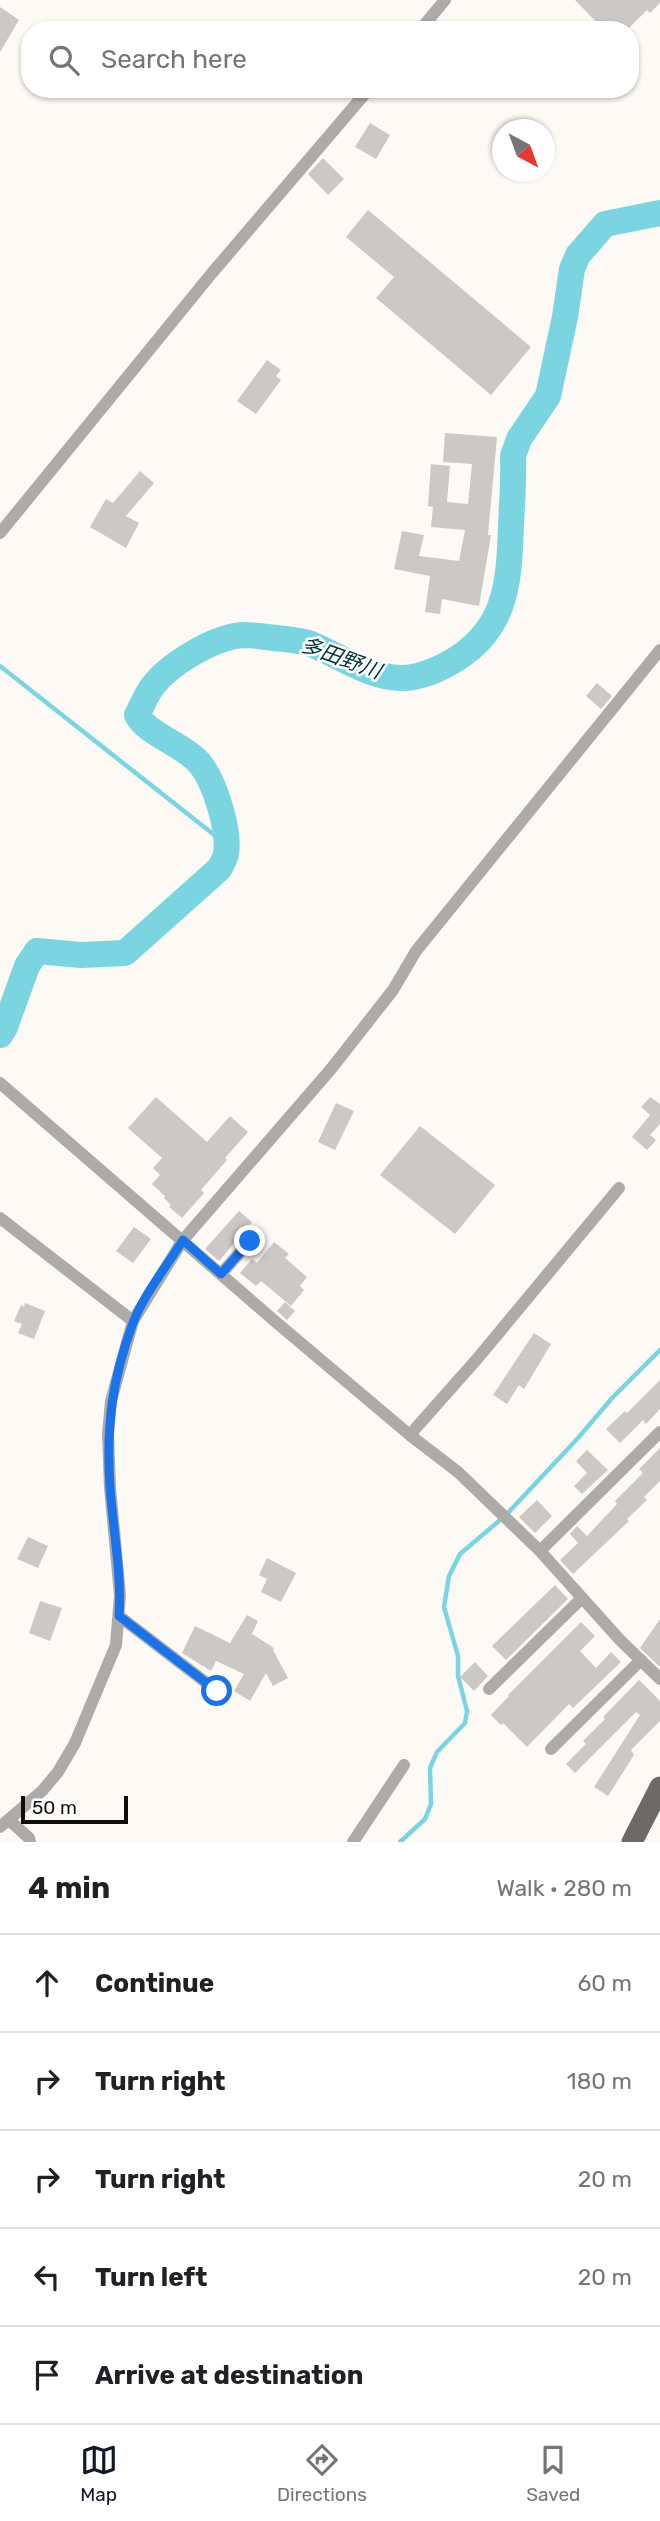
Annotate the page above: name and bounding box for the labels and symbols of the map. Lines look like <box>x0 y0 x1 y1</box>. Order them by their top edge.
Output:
north arrow <box>492 119 555 182</box>
water label: 多田野川 <box>297 631 387 684</box>
route end <box>234 1225 265 1256</box>
route start <box>201 1675 232 1706</box>
scale bar <box>21 1793 128 1825</box>

